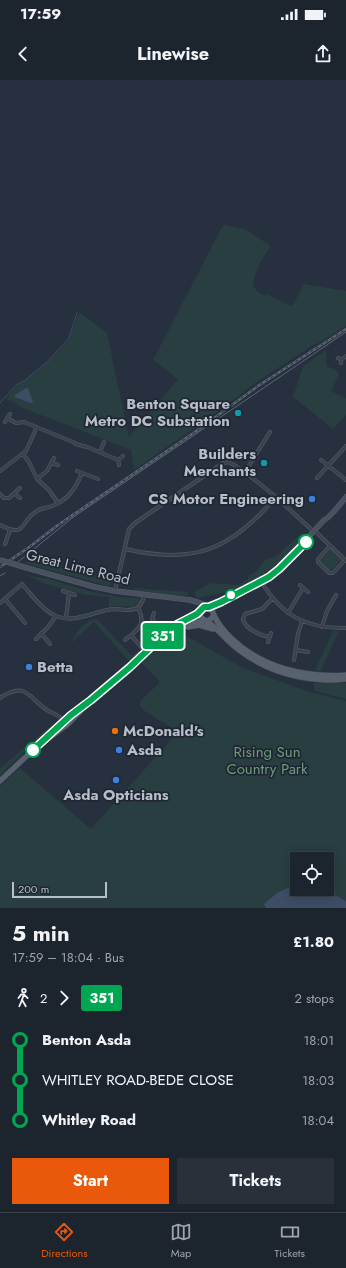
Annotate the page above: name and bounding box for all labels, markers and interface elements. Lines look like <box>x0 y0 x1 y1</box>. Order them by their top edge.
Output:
text: 17:59 <box>20 3 61 25</box>
text: Linewise <box>137 41 209 67</box>
icon: back <box>12 43 34 65</box>
icon: share <box>312 43 334 65</box>
place label: Benton Square Metro DC Substation <box>85 393 230 432</box>
marker: Benton Square Metro DC Substation <box>233 408 243 418</box>
place label: Builders Merchants <box>184 443 256 482</box>
marker: Builders Merchants <box>259 458 269 468</box>
place label: CS Motor Engineering <box>148 488 304 510</box>
marker: CS Motor Engineering <box>307 494 317 504</box>
unlabelled marker <box>298 534 314 550</box>
street label: Great Lime Road <box>24 543 132 591</box>
unlabelled marker <box>225 589 237 601</box>
line badge: 351 <box>140 623 186 649</box>
text: 351 <box>151 626 175 646</box>
place label: Betta <box>37 656 73 678</box>
marker: Betta <box>24 662 34 672</box>
place label: McDonald's <box>123 720 204 742</box>
marker: McDonald's <box>110 726 120 736</box>
place label: Asda <box>126 739 162 761</box>
park label: Rising Sun Country Park <box>226 741 308 780</box>
unlabelled marker <box>25 742 41 758</box>
marker: Asda <box>114 745 124 755</box>
marker: Asda Opticians <box>111 775 121 785</box>
place label: Asda Opticians <box>62 784 169 806</box>
map controls <box>290 852 334 896</box>
button: locate <box>290 852 334 896</box>
scale bar <box>12 880 107 899</box>
text: 200 m <box>18 881 49 897</box>
text: 5 min <box>12 917 70 949</box>
text: £1.80 <box>293 931 334 953</box>
text: 17:59 – 18:04 · Bus <box>12 948 124 967</box>
icon: walk <box>12 987 34 1009</box>
icon: forward <box>53 987 75 1009</box>
text: 351 <box>89 988 114 1008</box>
text: 2 <box>40 989 47 1008</box>
text: 2 stops <box>295 989 334 1008</box>
text: Benton Asda <box>42 1029 131 1051</box>
text: 18:01 <box>304 1031 334 1050</box>
text: WHITLEY ROAD-BEDE CLOSE <box>42 1069 234 1091</box>
text: 18:03 <box>302 1071 334 1090</box>
text: Whitley Road <box>42 1109 136 1131</box>
text: 18:04 <box>302 1111 334 1130</box>
button: Start <box>12 1158 169 1204</box>
button: Tickets <box>177 1158 334 1204</box>
tab: Directions <box>41 1221 88 1261</box>
tab: Map <box>170 1221 192 1261</box>
tab: Tickets <box>274 1221 305 1261</box>

